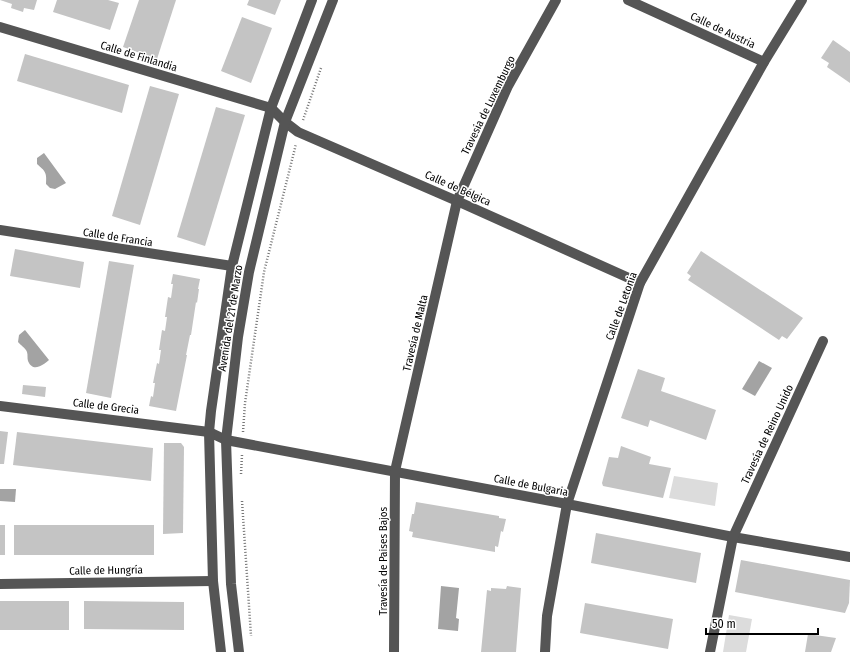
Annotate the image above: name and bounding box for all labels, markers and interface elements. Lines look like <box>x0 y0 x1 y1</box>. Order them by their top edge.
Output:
street label: Calle de Austria <box>688 10 757 51</box>
street label: Calle de Finlandia <box>99 39 179 74</box>
street label: Travesía de Luxemburgo <box>459 54 518 157</box>
street label: Calle de Bélgica <box>423 168 493 209</box>
street label: Calle de Francia <box>82 226 154 249</box>
street label: Avenida del 21 de Marzo <box>216 264 245 372</box>
street label: Calle de Letonia <box>603 270 640 342</box>
street label: Travesía de Malta <box>400 294 431 373</box>
street label: Travesía de Reino Unido <box>739 382 796 486</box>
street label: Calle de Grecia <box>72 396 140 417</box>
street label: Calle de Bulgaria <box>493 472 569 499</box>
street label: Travesía de Paises Bajos <box>377 506 390 615</box>
street label: Calle de Hungría <box>69 563 143 578</box>
scale bar <box>706 610 818 636</box>
text: 50 m <box>712 617 736 631</box>

